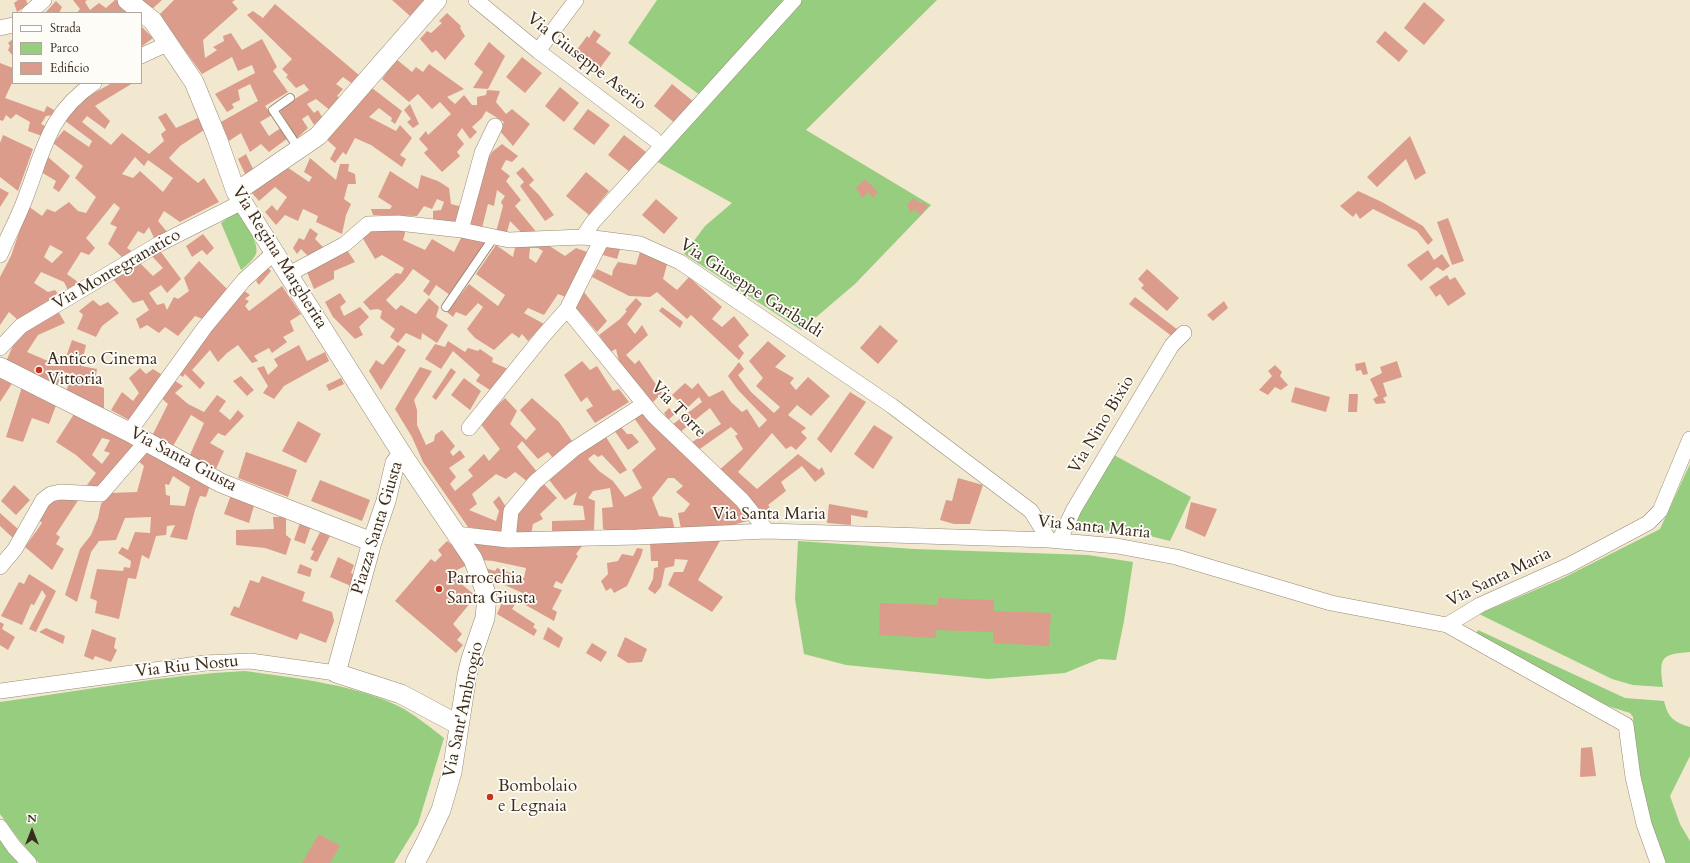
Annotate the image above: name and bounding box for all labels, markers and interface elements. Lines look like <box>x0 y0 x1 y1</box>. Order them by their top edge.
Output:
street label: Via Giuseppe Aserio <box>522 9 650 115</box>
legend <box>12 12 142 84</box>
text: Strada <box>50 20 81 36</box>
text: Parco <box>50 40 79 56</box>
text: Edificio <box>50 60 89 76</box>
street label: Via Regina Margherita <box>227 183 331 333</box>
street label: Via Montegranatico <box>49 225 185 315</box>
street label: Via Giuseppe Garibaldi <box>675 235 827 343</box>
place label: Antico Cinema Vittoria <box>47 350 157 390</box>
marker: Antico Cinema Vittoria <box>34 365 44 375</box>
street label: Via Nino Bixio <box>1065 372 1139 478</box>
street label: Via Torre <box>646 377 710 443</box>
street label: Via Santa Giusta <box>126 423 240 497</box>
street label: Piazza Santa Giusta <box>348 459 408 597</box>
street label: Via Santa Maria <box>712 505 826 525</box>
street label: Via Santa Maria <box>1036 512 1152 544</box>
street label: Via Santa Maria <box>1443 544 1555 612</box>
place label: Parrocchia Santa Giusta <box>447 569 536 609</box>
marker: Parrocchia Santa Giusta <box>434 584 444 594</box>
street label: Via Sant'Ambrogio <box>440 640 488 780</box>
street label: Via Riu Nostu <box>134 651 240 683</box>
place label: Bombolaio e Legnaia <box>498 777 577 817</box>
marker: Bombolaio e Legnaia <box>485 792 495 802</box>
north arrow <box>12 811 52 851</box>
text: N <box>27 811 37 826</box>

